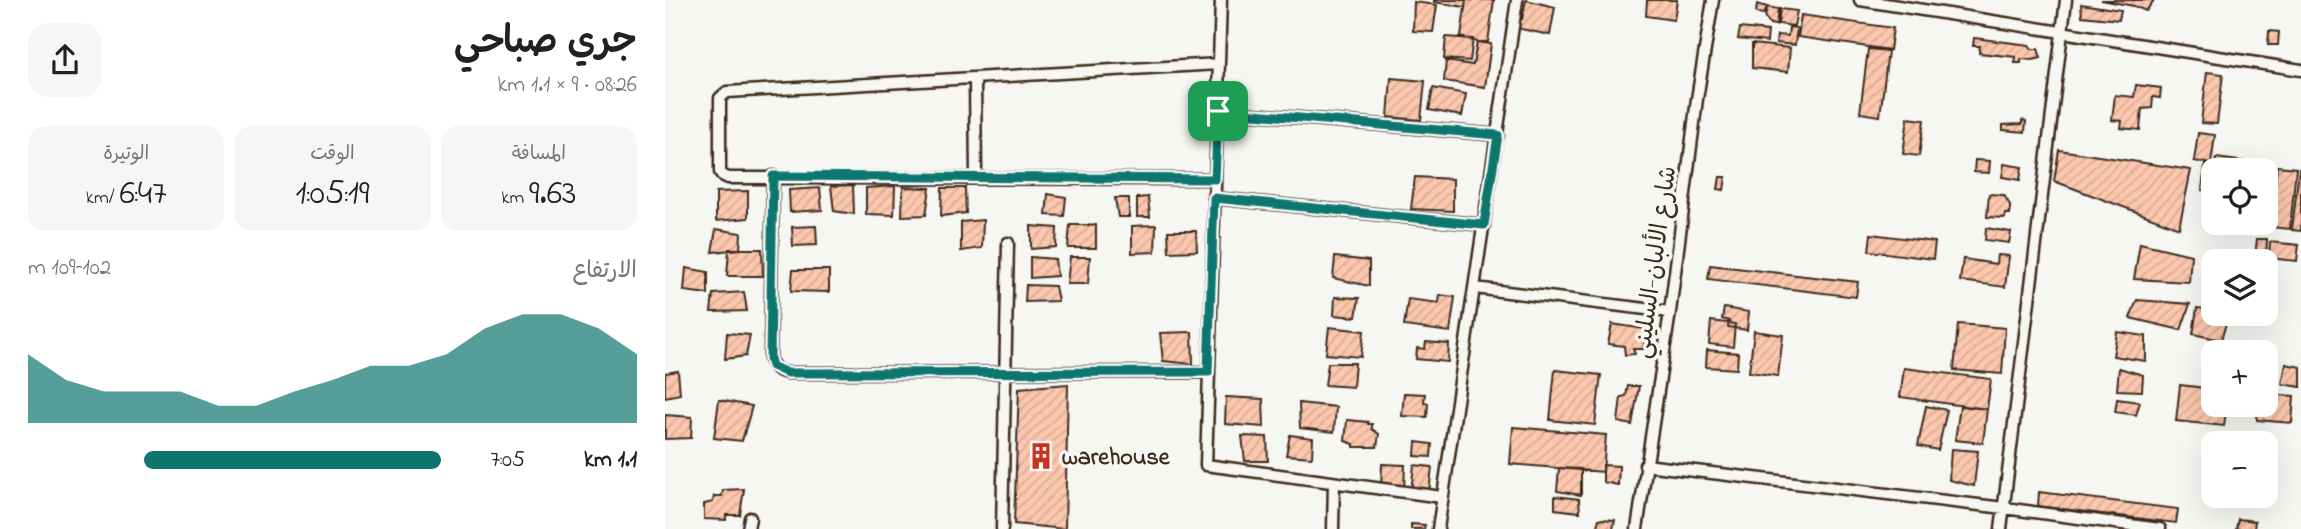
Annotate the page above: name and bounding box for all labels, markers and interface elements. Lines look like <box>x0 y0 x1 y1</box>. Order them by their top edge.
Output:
text: جري صباحي <box>454 15 637 71</box>
button: share <box>28 23 102 97</box>
text: 08:26 · 9 × 1.1 km <box>497 69 637 102</box>
pin <box>1188 81 1248 141</box>
icon: arrive <box>1199 92 1237 130</box>
text: الوتيرة <box>103 141 149 168</box>
text: الوقت <box>310 141 355 168</box>
text: المسافة <box>512 141 566 168</box>
map controls <box>2201 158 2278 508</box>
button: locate <box>2201 158 2278 235</box>
street label: شارع الألبان-السليني <box>1624 164 1688 361</box>
text: 6:47 <box>119 169 167 220</box>
text: 1:05:19 <box>296 169 369 220</box>
text: 9.63 <box>529 169 577 220</box>
text: /km <box>86 185 119 212</box>
text: km <box>501 185 529 212</box>
button: layers <box>2201 249 2278 326</box>
text: 102–109 m <box>28 252 111 285</box>
text: الارتفاع <box>573 255 637 288</box>
button: + <box>2201 340 2278 417</box>
button: − <box>2201 431 2278 508</box>
building icon: warehouse <box>1026 441 1056 471</box>
place label: warehouse <box>1062 441 1171 476</box>
text: 7:05 <box>490 444 525 477</box>
text: 1.1 km <box>584 444 637 477</box>

